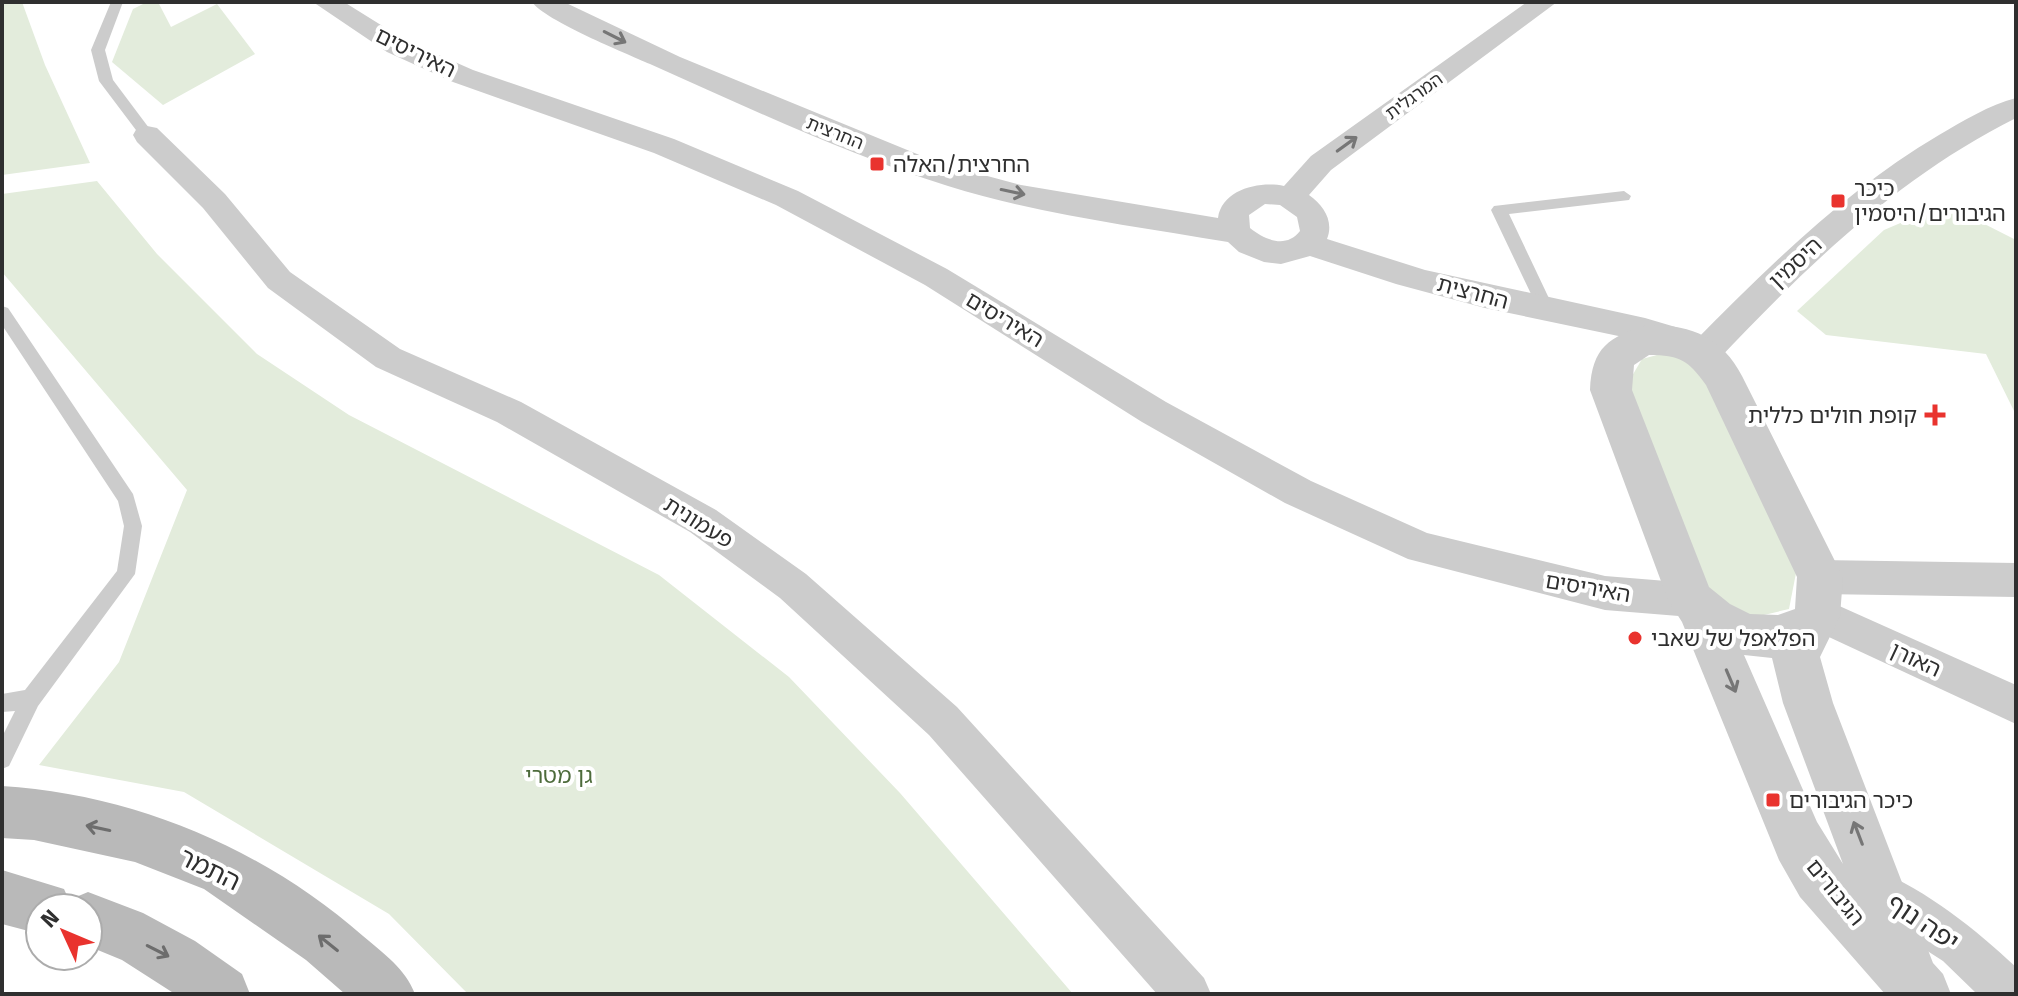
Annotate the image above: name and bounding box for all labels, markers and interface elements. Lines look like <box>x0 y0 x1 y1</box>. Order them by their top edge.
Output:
street label: האיריסים <box>371 21 460 83</box>
one-way arrow <box>602 30 626 45</box>
street label: המרגלית <box>1381 68 1447 124</box>
street label: החרצית <box>803 112 867 154</box>
one-way arrow <box>1336 136 1357 153</box>
place label: החרצית/האלה <box>893 151 1030 178</box>
marker: החרצית/האלה <box>868 155 886 173</box>
place label: כיכר הגיבורים/היסמין <box>1854 175 2006 227</box>
one-way arrow <box>999 185 1025 200</box>
marker: כיכר הגיבורים/היסמין <box>1829 192 1847 210</box>
street label: היסמין <box>1763 231 1827 294</box>
street label: החרצית <box>1434 270 1512 315</box>
street label: האיריסים <box>961 286 1049 353</box>
place label: קופת חולים כללית <box>1748 402 1917 429</box>
marker: קופת חולים כללית <box>1924 404 1946 426</box>
street label: פעמונית <box>659 491 738 554</box>
street label: האיריסים <box>1543 567 1633 608</box>
place label: הפלאפל של שאבי <box>1651 625 1816 652</box>
marker: הפלאפל של שאבי <box>1626 629 1644 647</box>
street label: האורן <box>1886 636 1945 683</box>
one-way arrow <box>1724 668 1739 693</box>
park label: גן מטרי <box>525 762 593 789</box>
place label: כיכר הגיבורים <box>1789 787 1913 814</box>
marker: כיכר הגיבורים <box>1764 791 1782 809</box>
one-way arrow <box>86 820 111 835</box>
one-way arrow <box>1850 821 1864 846</box>
street label: התמר <box>174 841 245 897</box>
street label: הגיבורים <box>1801 854 1871 931</box>
street label: יפה נוף <box>1881 887 1964 958</box>
north arrow <box>24 892 104 972</box>
text: N <box>35 904 65 933</box>
one-way arrow <box>318 934 339 951</box>
one-way arrow <box>146 943 170 959</box>

